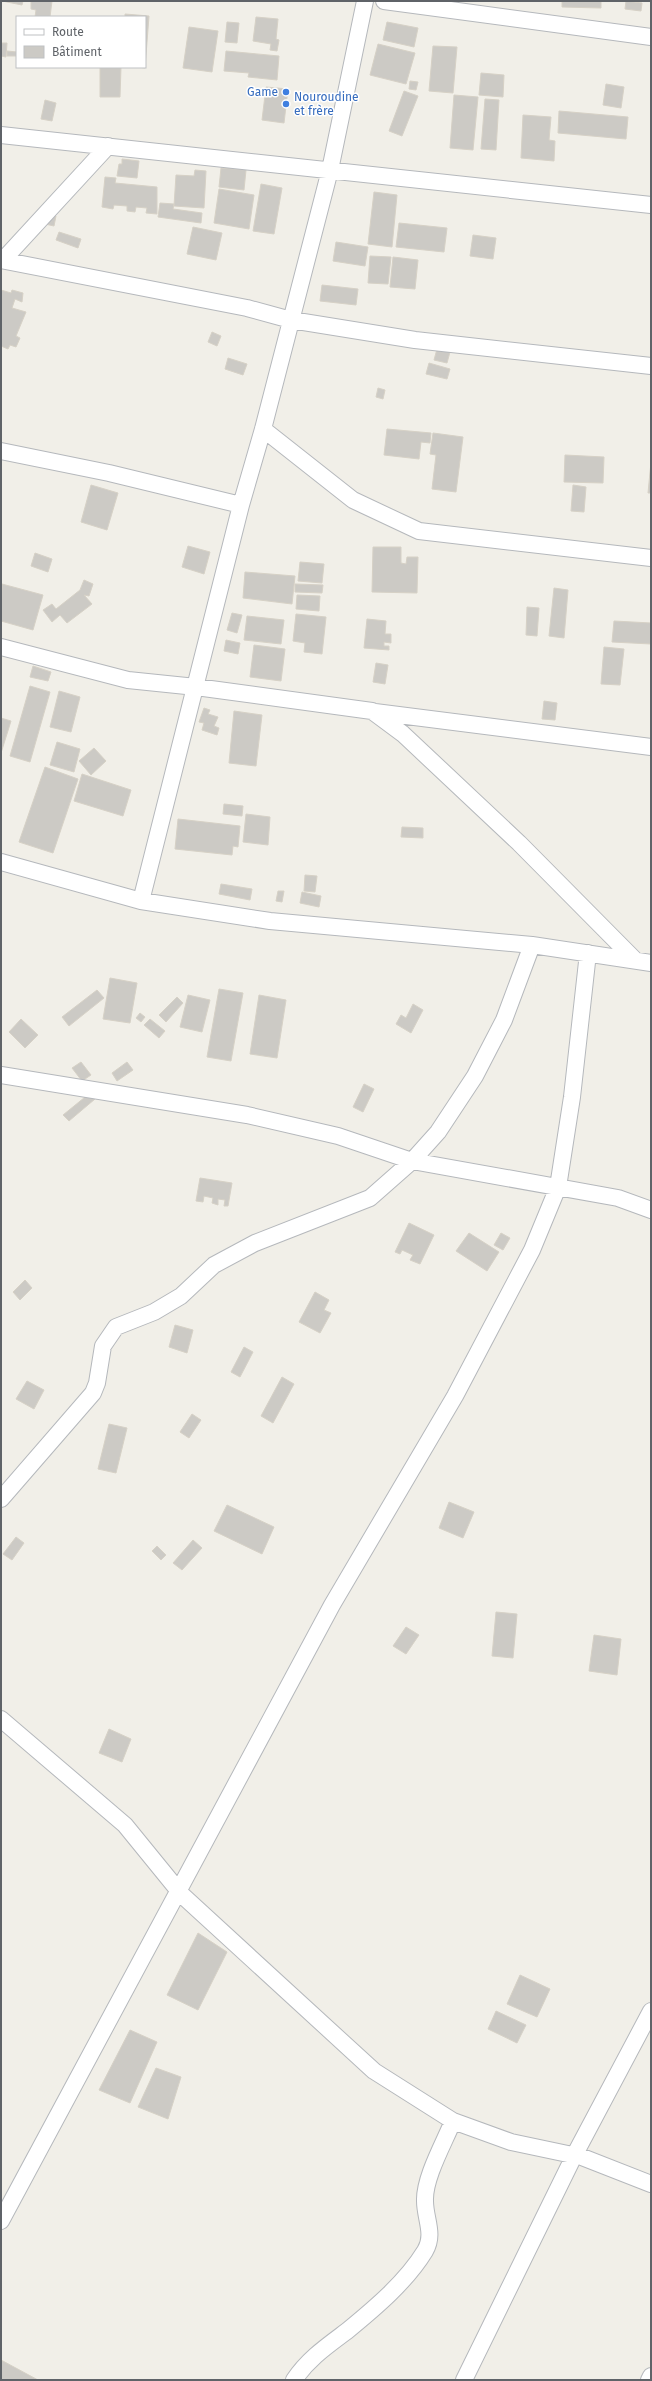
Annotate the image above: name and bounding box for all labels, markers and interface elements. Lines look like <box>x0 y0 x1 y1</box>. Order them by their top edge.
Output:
legend <box>16 16 146 68</box>
text: Route <box>52 25 84 39</box>
text: Bâtiment <box>52 45 102 59</box>
place label: Game <box>247 85 278 99</box>
marker: Game <box>281 87 291 97</box>
place label: Nouroudine et frère <box>294 90 359 118</box>
marker: Nouroudine et frère <box>281 99 291 109</box>

